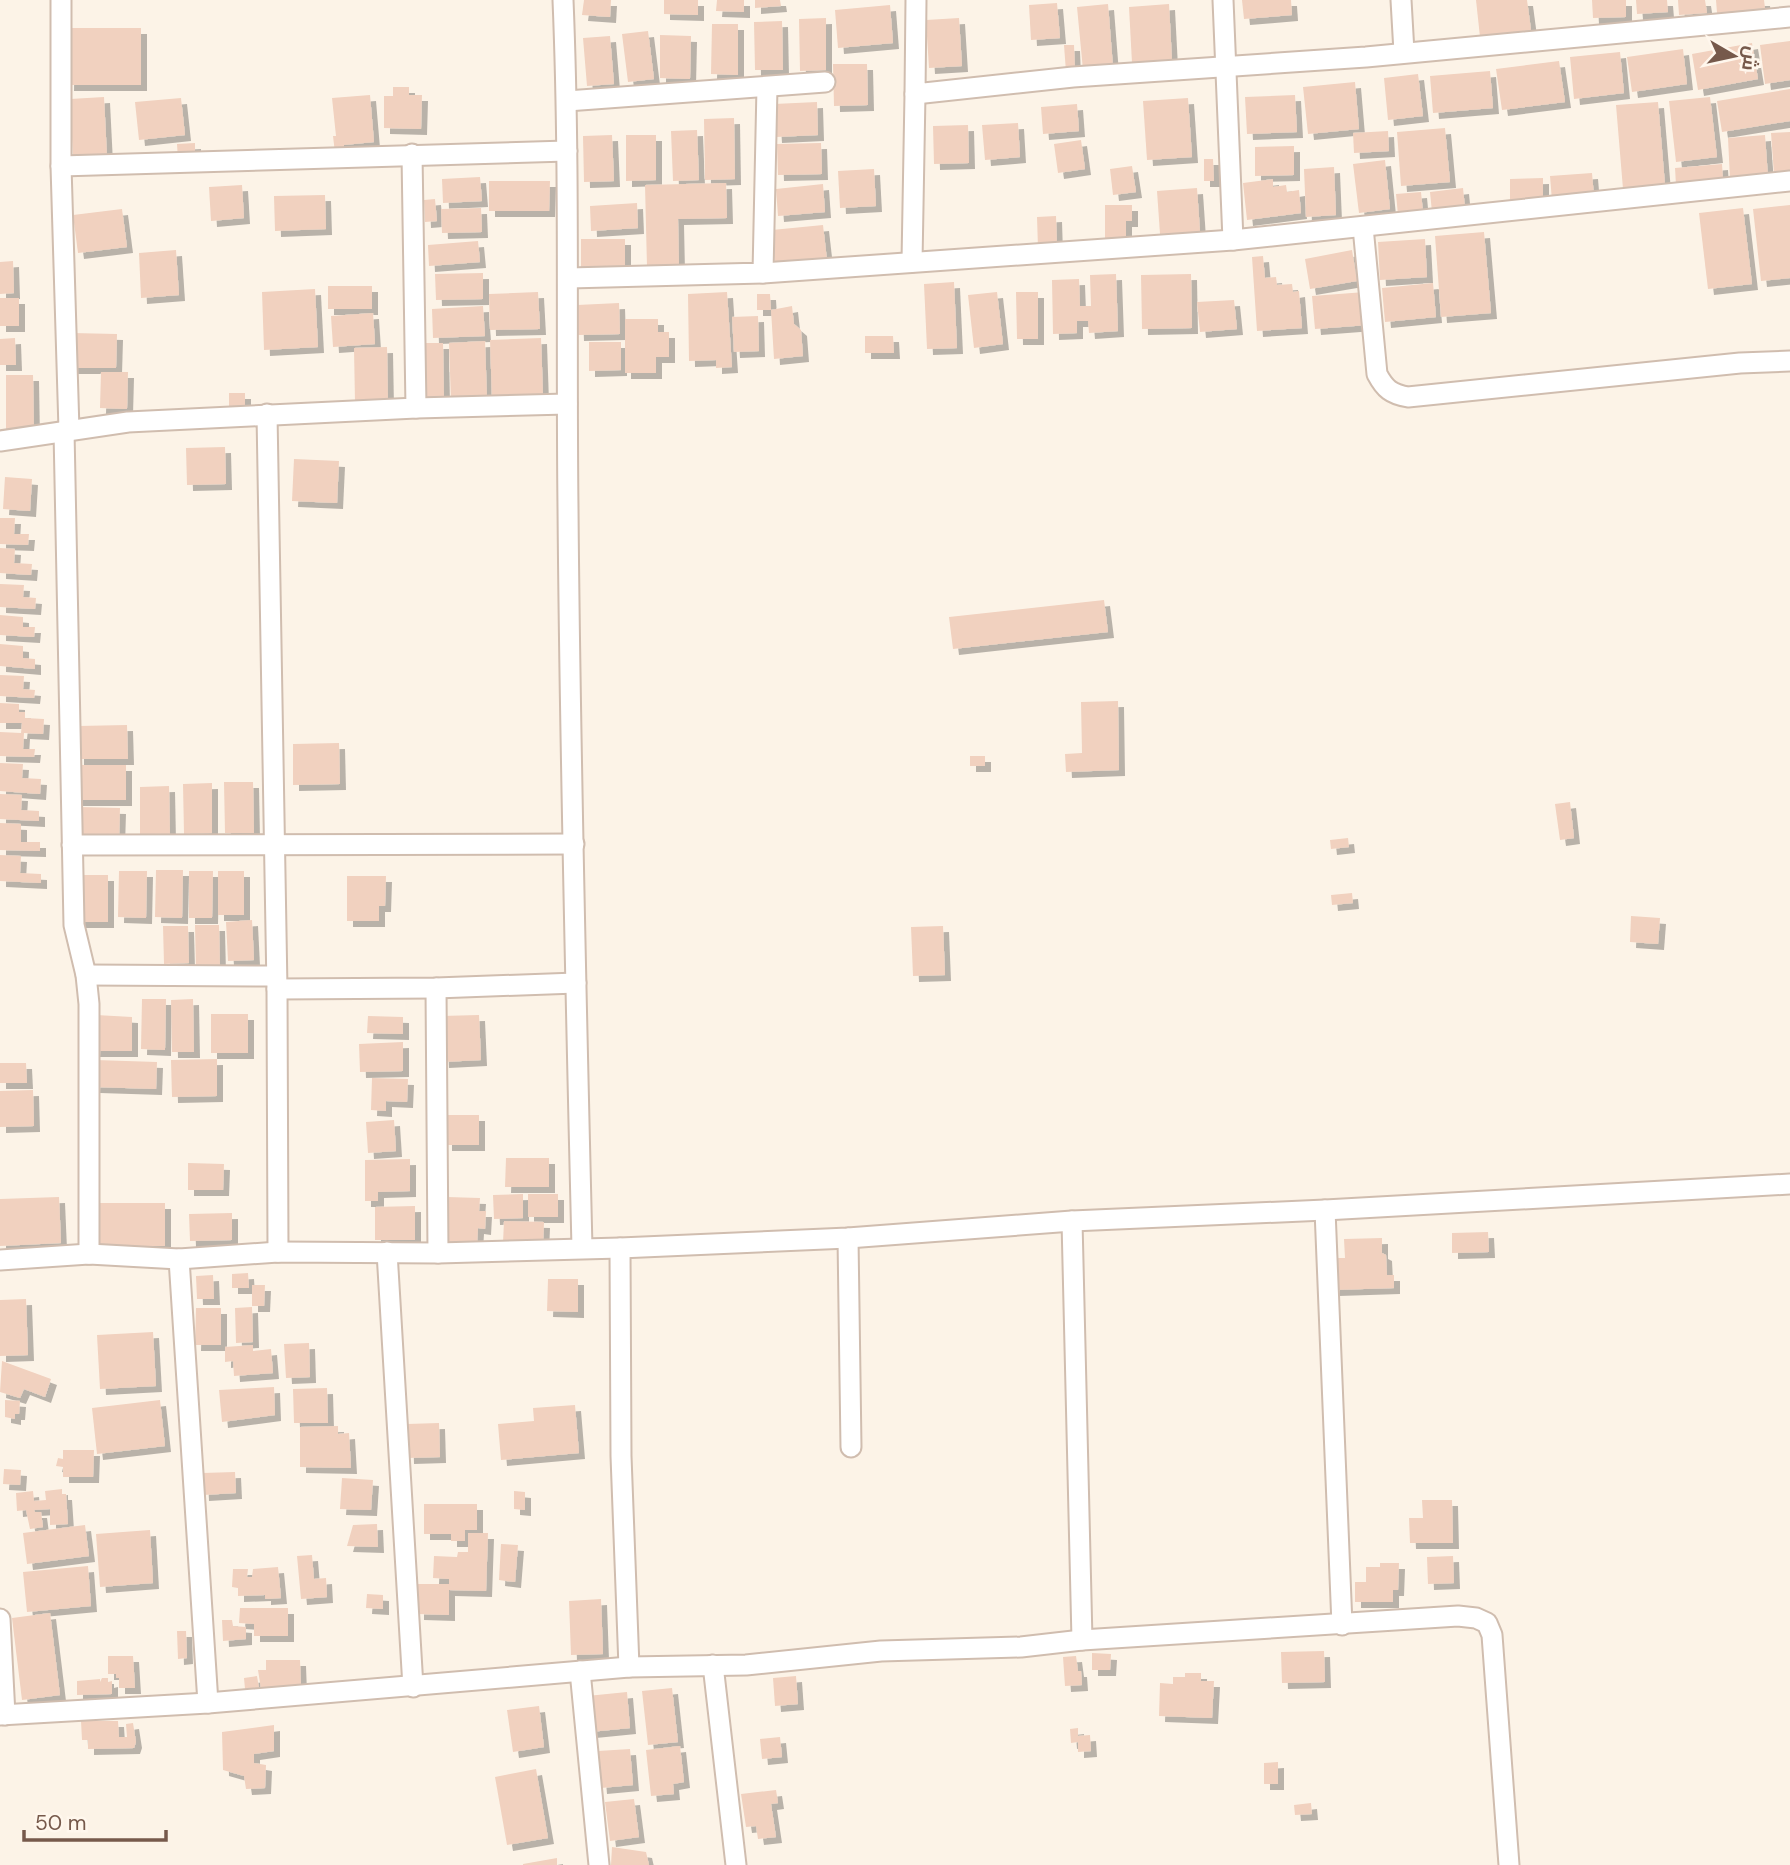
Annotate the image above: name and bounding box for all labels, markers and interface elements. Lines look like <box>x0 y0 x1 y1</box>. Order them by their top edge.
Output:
north arrow <box>1699 21 1769 91</box>
text: ش <box>1736 45 1765 73</box>
scale bar <box>24 1798 166 1842</box>
text: 50 m <box>35 1809 86 1837</box>

